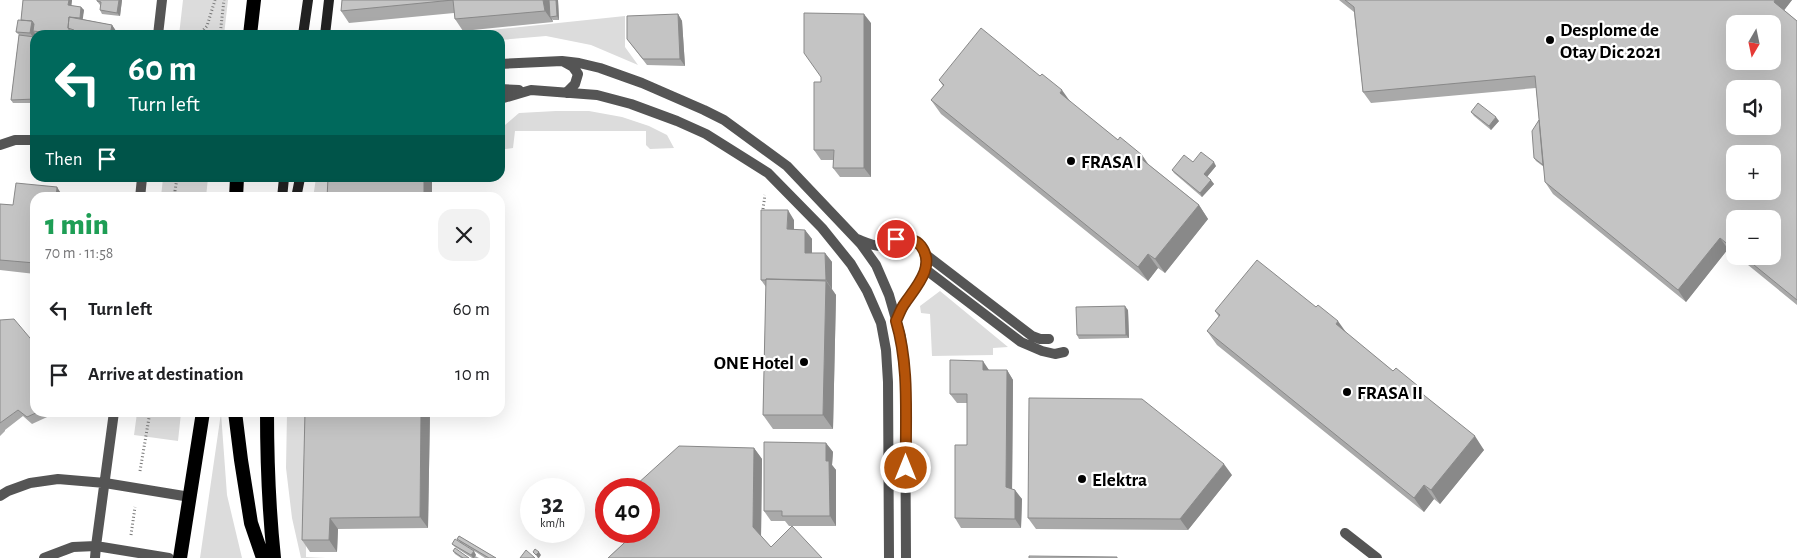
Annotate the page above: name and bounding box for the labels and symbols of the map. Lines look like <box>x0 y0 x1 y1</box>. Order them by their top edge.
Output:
north arrow <box>1726 15 1781 70</box>
place label: Desplome de Otay Dic 2021 <box>1560 21 1661 62</box>
marker: Desplome de Otay Dic 2021 <box>1544 34 1556 46</box>
place label: FRASA I <box>1081 153 1142 172</box>
marker: FRASA I <box>1065 155 1077 167</box>
pin <box>875 218 917 260</box>
place label: ONE Hotel <box>714 354 794 373</box>
marker: ONE Hotel <box>798 356 810 368</box>
place label: FRASA II <box>1357 384 1423 403</box>
marker: FRASA II <box>1341 386 1353 398</box>
position arrow <box>879 441 931 493</box>
place label: Elektra <box>1092 471 1147 490</box>
marker: Elektra <box>1076 473 1088 485</box>
speed limit sign: 40 <box>595 478 660 543</box>

